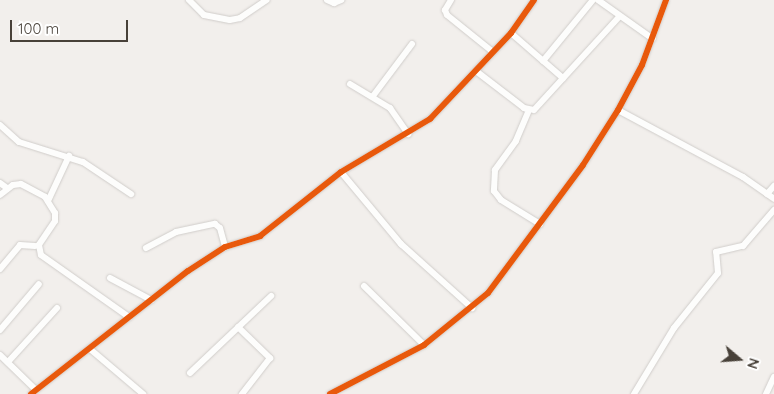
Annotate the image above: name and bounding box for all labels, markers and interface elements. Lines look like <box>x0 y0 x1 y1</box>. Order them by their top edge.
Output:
scale bar <box>12 10 130 42</box>
text: 100 m <box>18 19 59 38</box>
north arrow <box>714 334 764 384</box>
text: N <box>743 356 763 371</box>

